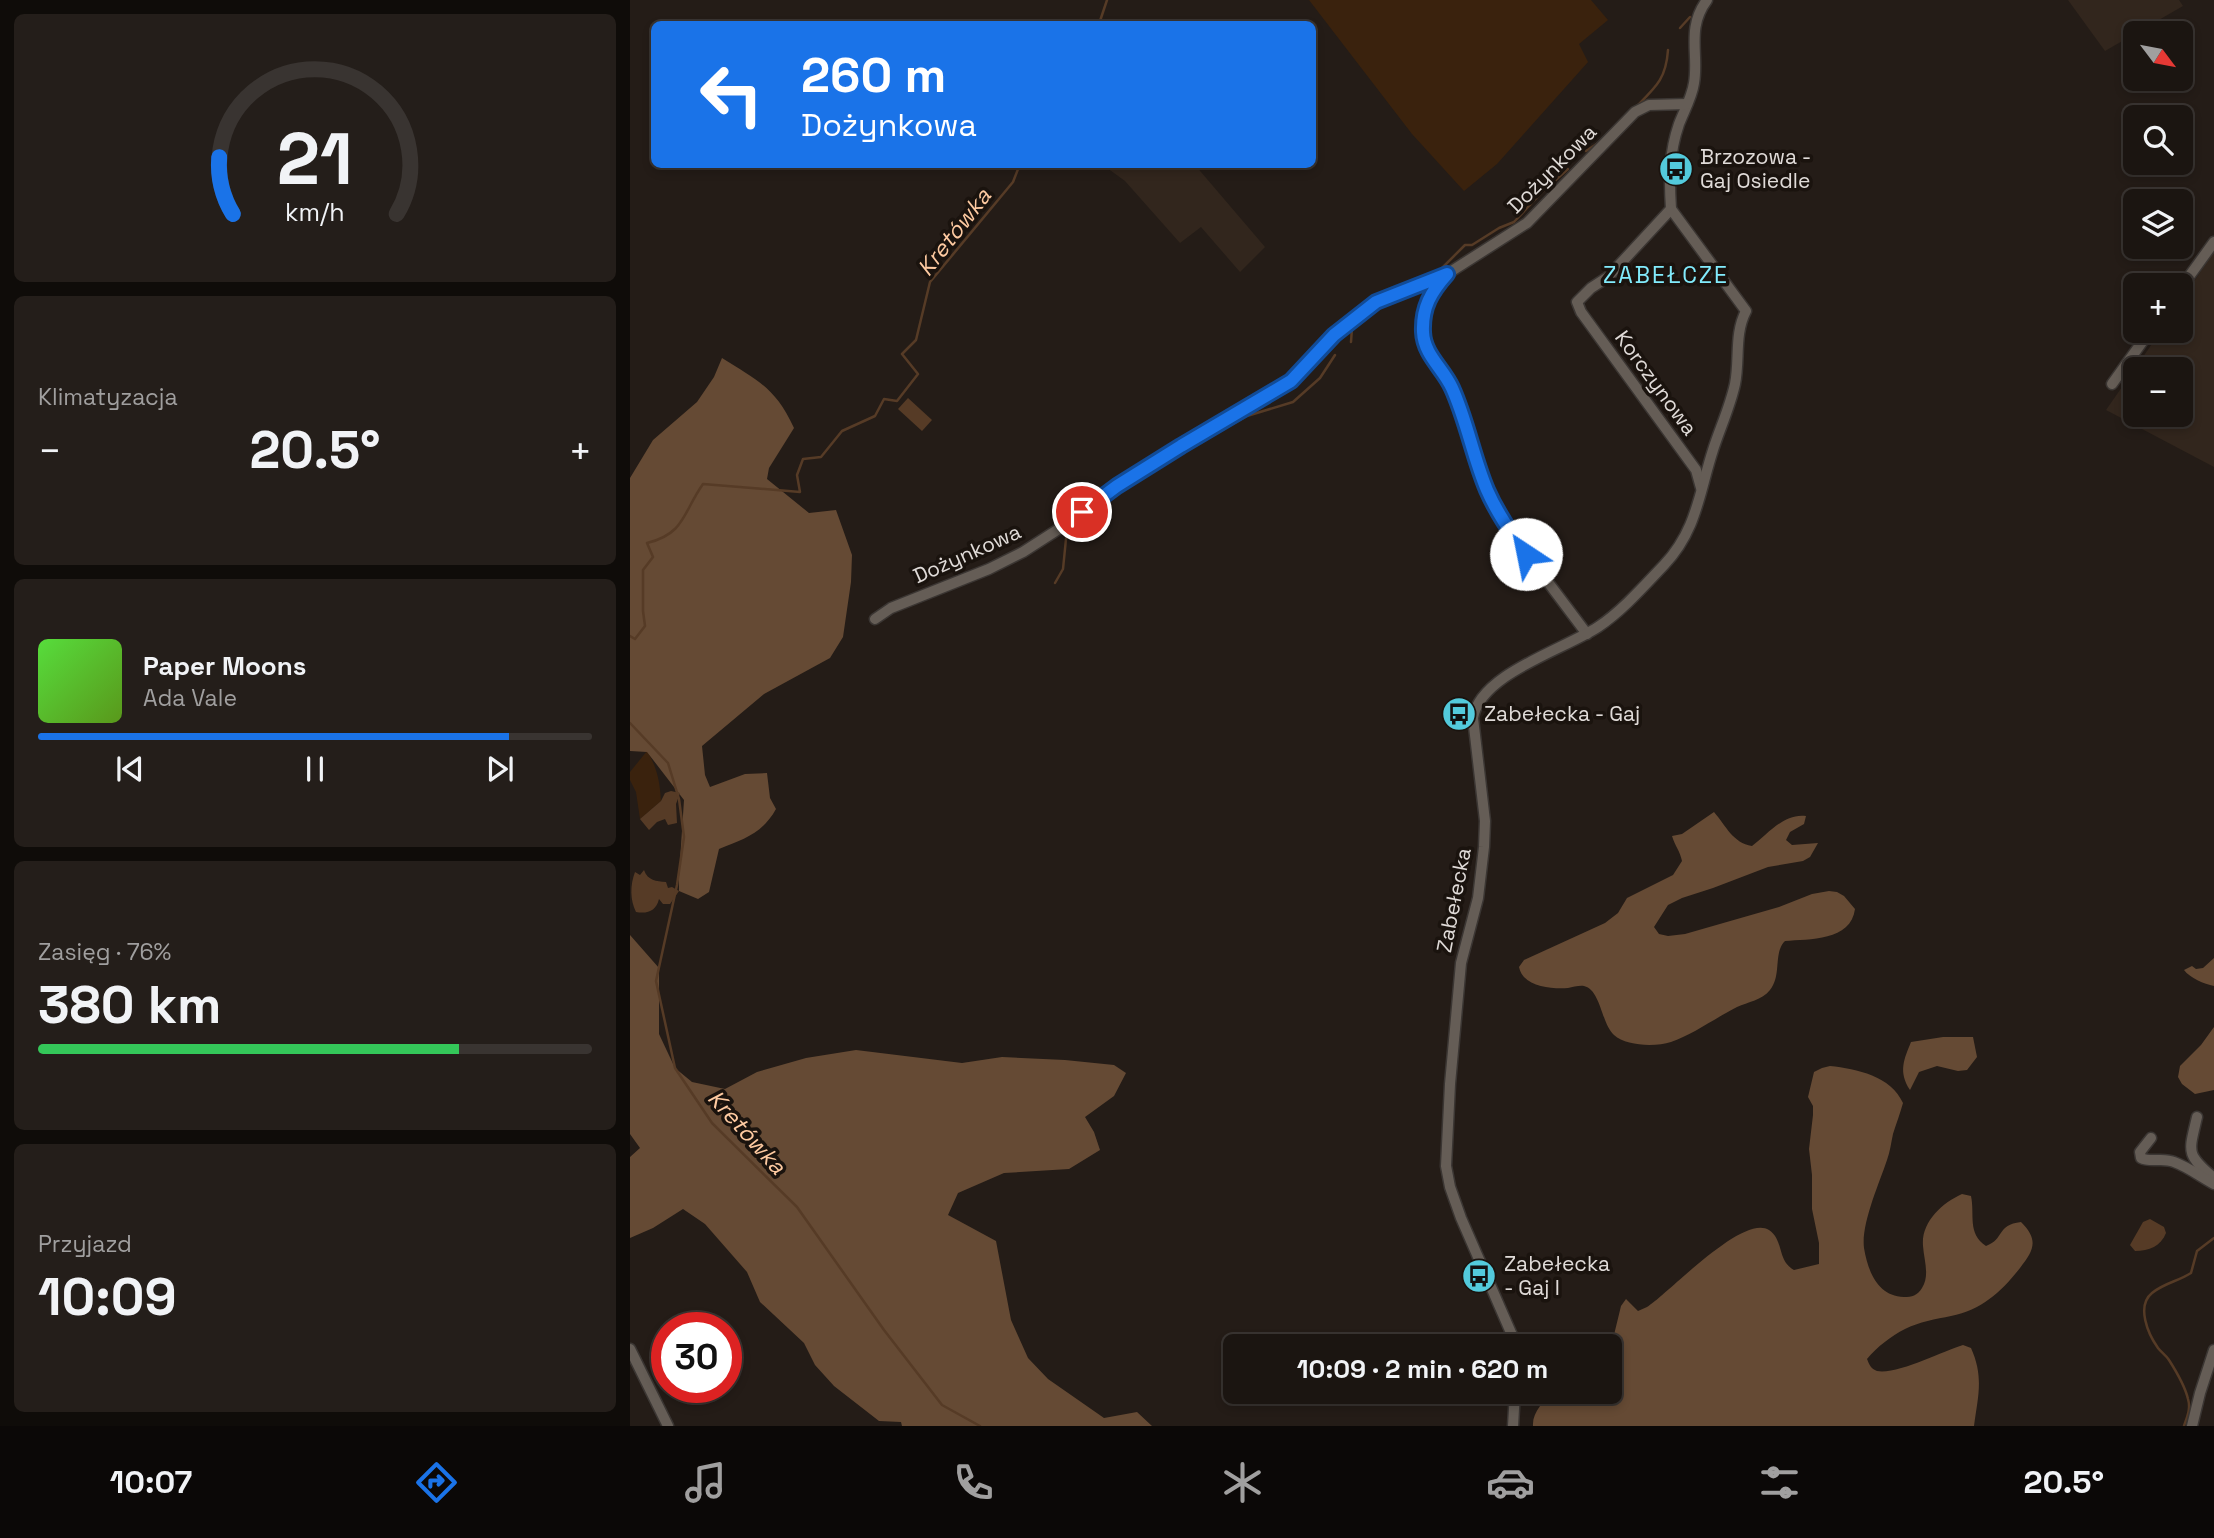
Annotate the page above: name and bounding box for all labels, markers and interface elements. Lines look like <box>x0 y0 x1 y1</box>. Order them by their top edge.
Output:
north arrow <box>2123 21 2193 91</box>
map controls <box>2123 21 2193 427</box>
text: 260 m <box>801 44 946 106</box>
icon: left <box>686 49 777 140</box>
text: Dożynkowa <box>801 105 977 145</box>
button: search <box>2123 105 2193 175</box>
text: 21 <box>277 113 353 206</box>
street label: Dożynkowa <box>1501 118 1602 219</box>
place label: Brzozowa - Gaj Osiedle <box>1700 143 1811 194</box>
bus stop icon: Brzozowa - Gaj Osiedle <box>1657 150 1695 188</box>
water label: Kretówka <box>910 181 998 282</box>
button: layers <box>2123 189 2193 259</box>
text: km/h <box>285 196 345 228</box>
district label: ZABEŁCZE <box>1603 260 1729 290</box>
button: + <box>2123 273 2193 343</box>
street label: Korczynowa <box>1609 325 1704 440</box>
button: − <box>2123 357 2193 427</box>
text: Klimatyzacja <box>38 382 178 412</box>
text: 20.5° <box>249 417 381 483</box>
text: − <box>38 427 62 475</box>
text: + <box>568 427 592 475</box>
pin <box>1052 482 1112 542</box>
icon: arrive <box>1063 493 1101 531</box>
position arrow <box>1489 517 1563 591</box>
street label: Dożynkowa <box>909 518 1025 589</box>
text: Paper Moons <box>143 649 306 683</box>
text: Ada Vale <box>143 683 237 713</box>
bus stop icon: Zabełecka - Gaj <box>1440 695 1478 733</box>
place label: Zabełecka - Gaj <box>1484 700 1640 727</box>
icon: previous <box>111 750 149 788</box>
icon: pause <box>296 750 334 788</box>
icon: next <box>481 750 519 788</box>
street label: Zabełecka <box>1430 845 1477 955</box>
text: Zasięg · 76% <box>38 937 171 967</box>
text: 380 km <box>38 972 221 1038</box>
water label: Kretówka <box>701 1084 793 1181</box>
text: Przyjazd <box>38 1229 132 1259</box>
place label: Zabełecka - Gaj I <box>1504 1250 1610 1301</box>
bus stop icon: Zabełecka - Gaj I <box>1460 1257 1498 1295</box>
text: 10:09 <box>38 1264 177 1330</box>
speed limit sign: 30 <box>651 1312 742 1403</box>
text: 10:09 · 2 min · 620 m <box>1297 1352 1548 1386</box>
icon: directions <box>412 1458 461 1507</box>
icon: music <box>681 1458 730 1507</box>
icon: phone <box>949 1458 998 1507</box>
icon: climate <box>1218 1458 1267 1507</box>
icon: car <box>1486 1458 1535 1507</box>
icon: filters <box>1755 1458 1804 1507</box>
text: 10:07 <box>110 1462 192 1502</box>
text: 20.5° <box>2023 1462 2104 1502</box>

